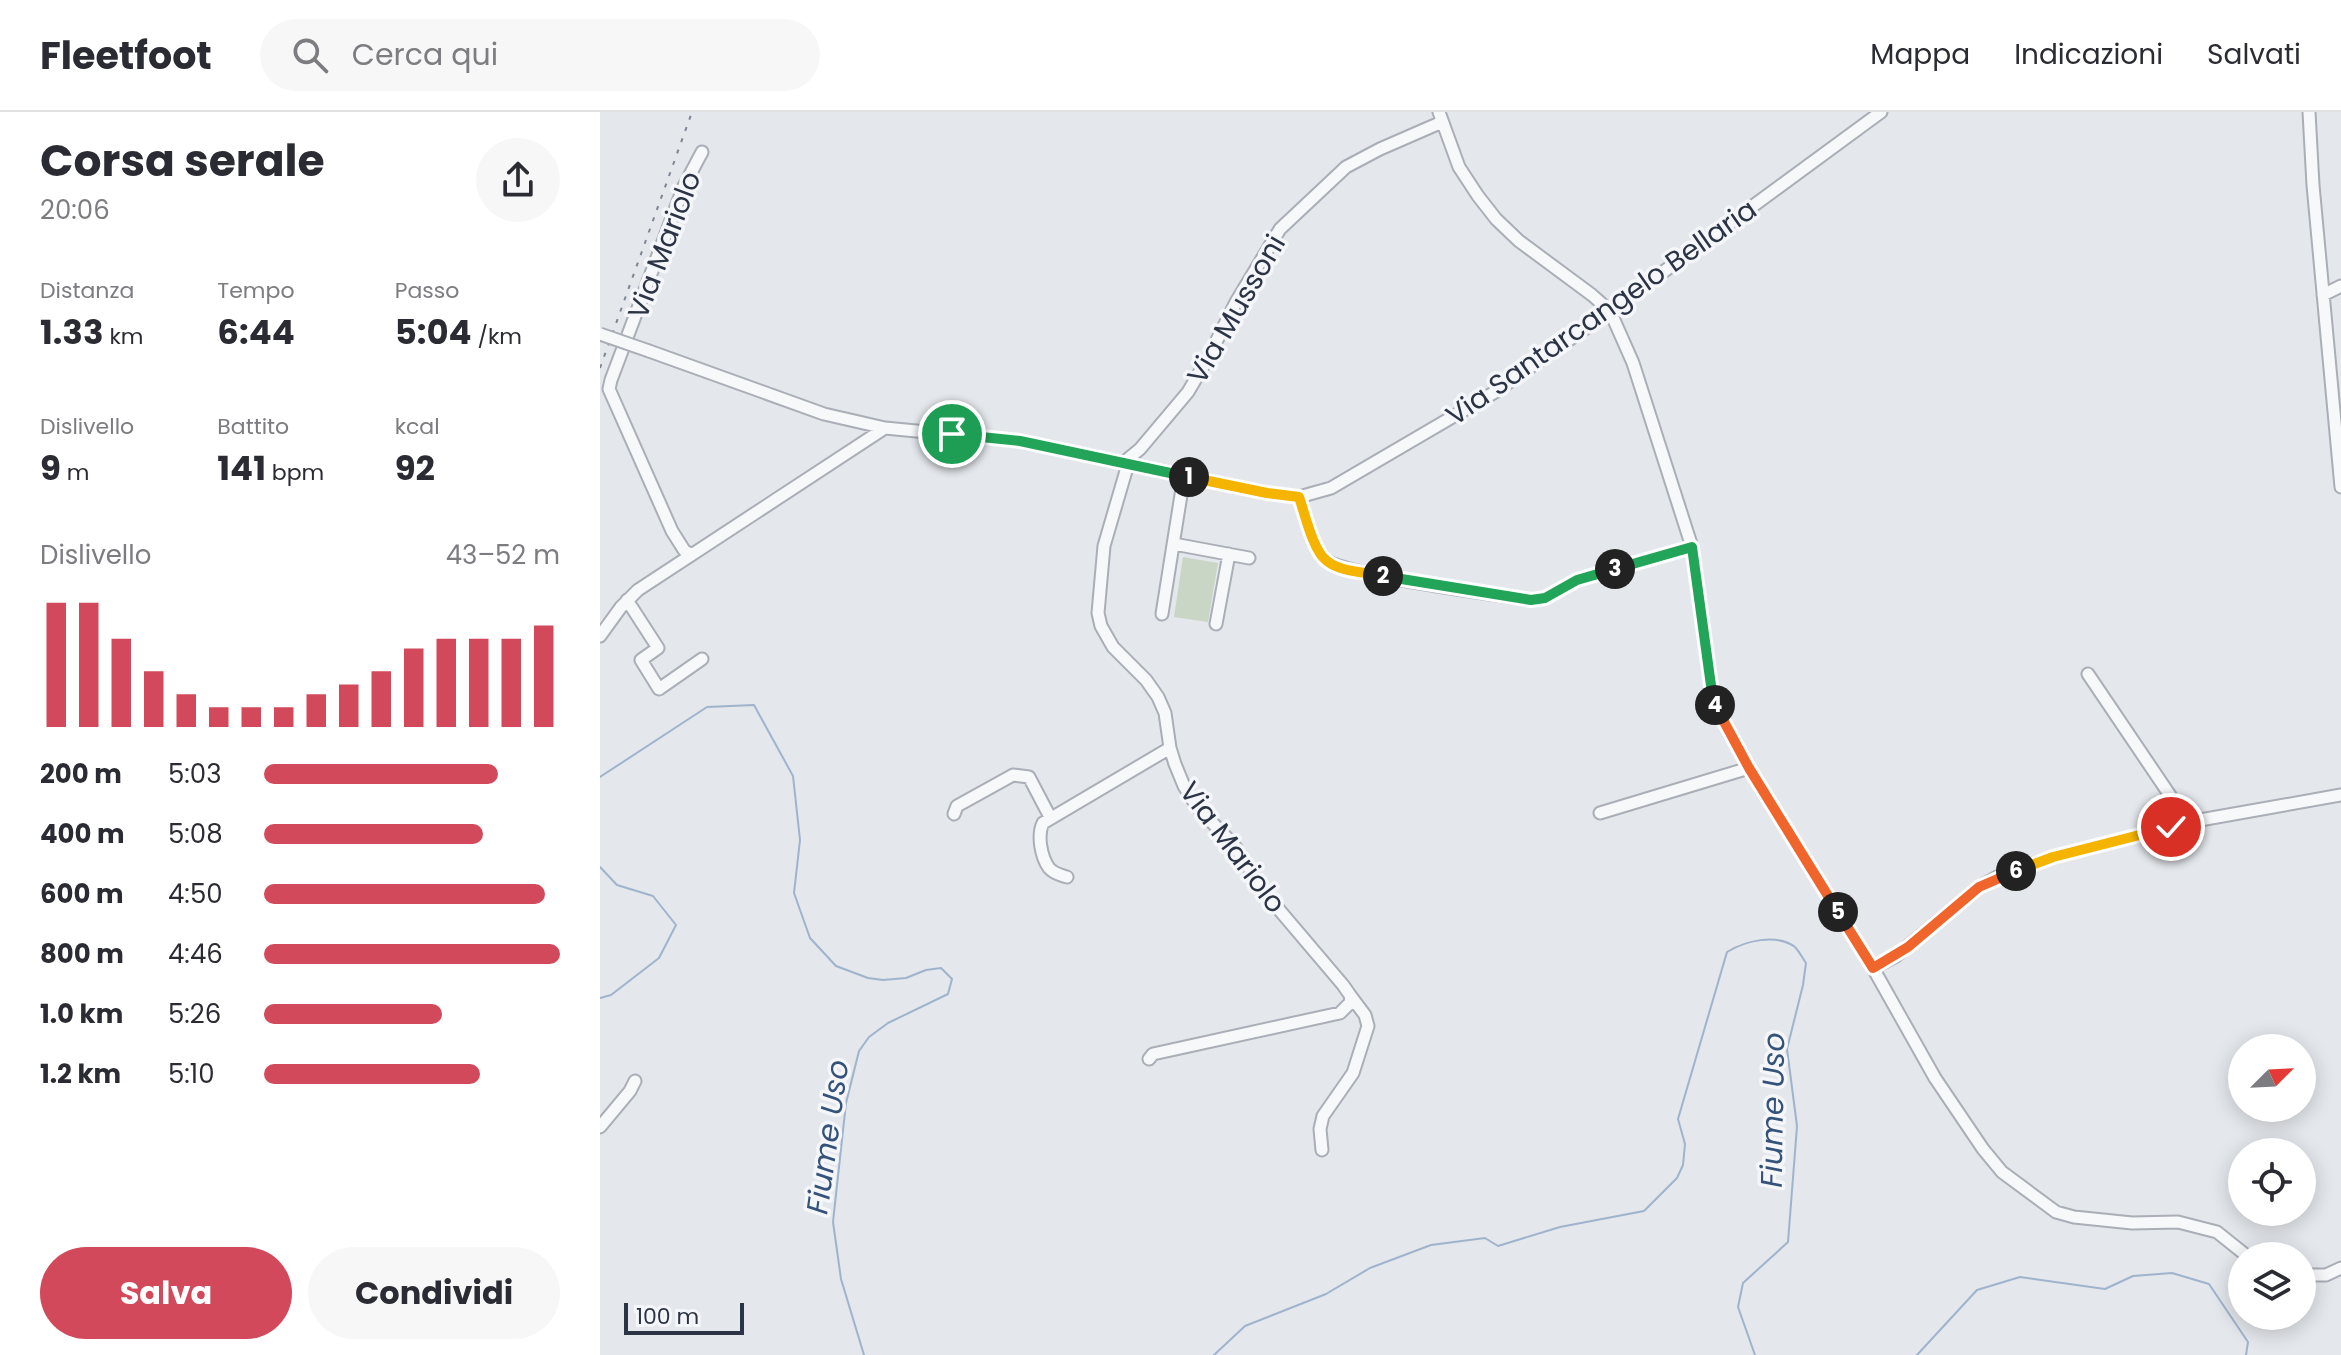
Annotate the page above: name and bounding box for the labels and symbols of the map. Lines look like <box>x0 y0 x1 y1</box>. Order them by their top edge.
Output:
street label: Via Mariolo <box>618 166 711 325</box>
street label: Via Santarcangelo Bellaria <box>1438 190 1764 435</box>
street label: Via Mussoni <box>1178 228 1295 391</box>
pin <box>918 400 986 468</box>
pin: 1 <box>1169 457 1209 497</box>
pin: 3 <box>1595 549 1635 589</box>
pin: 2 <box>1363 556 1403 596</box>
pin: 4 <box>1695 685 1735 725</box>
street label: Via Mariolo <box>1170 774 1295 921</box>
pin <box>2137 793 2205 861</box>
pin: 6 <box>1996 851 2036 891</box>
pin: 5 <box>1818 892 1858 932</box>
water label: Fiume Uso <box>1750 1032 1795 1188</box>
north arrow <box>2228 1034 2316 1122</box>
water label: Fiume Uso <box>795 1057 860 1217</box>
scale bar <box>624 1299 744 1335</box>

